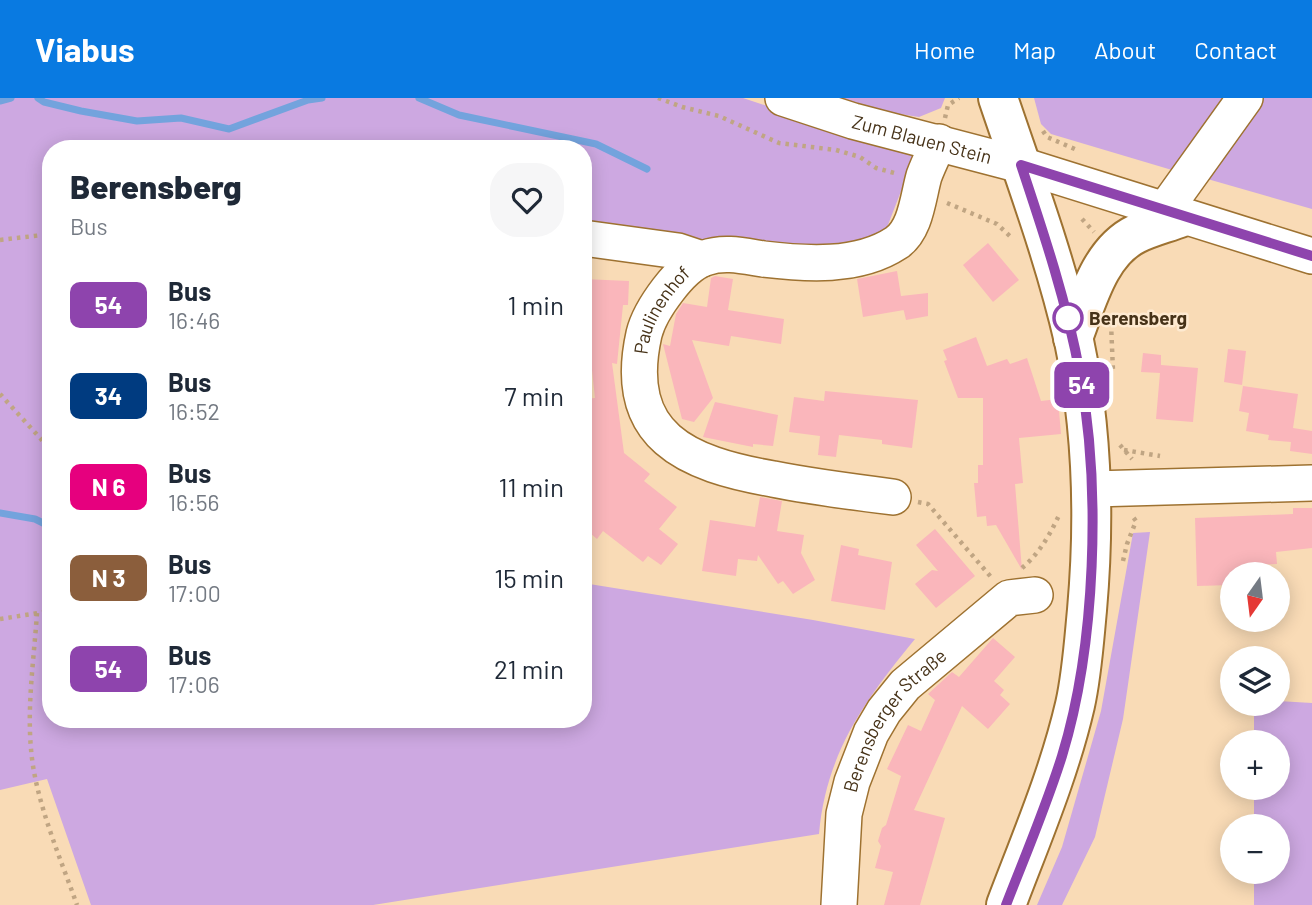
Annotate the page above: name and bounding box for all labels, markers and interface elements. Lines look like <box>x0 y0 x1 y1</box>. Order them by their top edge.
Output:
text: Viabus <box>35 29 135 69</box>
text: Home <box>914 35 975 64</box>
text: Map <box>1013 35 1056 64</box>
text: About <box>1094 35 1156 64</box>
text: Contact <box>1194 35 1277 64</box>
street label: Zum Blauen Stein <box>850 109 994 168</box>
button: heart <box>490 163 564 237</box>
text: Berensberg <box>70 166 242 206</box>
text: Bus <box>70 212 108 240</box>
street label: Paulinenhof <box>629 261 694 356</box>
text: Bus <box>168 275 211 306</box>
text: 1 min <box>508 289 564 320</box>
text: 54 <box>95 290 122 319</box>
marker: Berensberg <box>1053 303 1083 333</box>
text: 16:46 <box>168 306 220 334</box>
place label: Berensberg <box>1089 306 1187 329</box>
line badge: 54 <box>1050 362 1114 408</box>
text: Bus <box>168 366 211 397</box>
text: 54 <box>1068 370 1096 399</box>
text: 7 min <box>504 380 564 411</box>
text: 34 <box>95 381 122 410</box>
text: 16:52 <box>168 397 220 425</box>
text: Bus <box>168 457 211 488</box>
text: 11 min <box>498 471 564 502</box>
text: N 6 <box>92 472 125 501</box>
text: 16:56 <box>168 488 219 516</box>
text: Bus <box>168 548 211 579</box>
text: 15 min <box>494 562 564 593</box>
north arrow <box>1220 562 1290 632</box>
map controls <box>1220 562 1290 884</box>
text: N 3 <box>92 563 125 592</box>
text: 17:00 <box>168 579 221 607</box>
text: Bus <box>168 639 211 670</box>
street label: Berensberger Straße <box>838 644 951 794</box>
button: layers <box>1220 646 1290 716</box>
text: 21 min <box>494 653 564 684</box>
text: 54 <box>95 654 122 683</box>
text: 17:06 <box>168 670 220 698</box>
button: + <box>1220 730 1290 800</box>
button: − <box>1220 814 1290 884</box>

